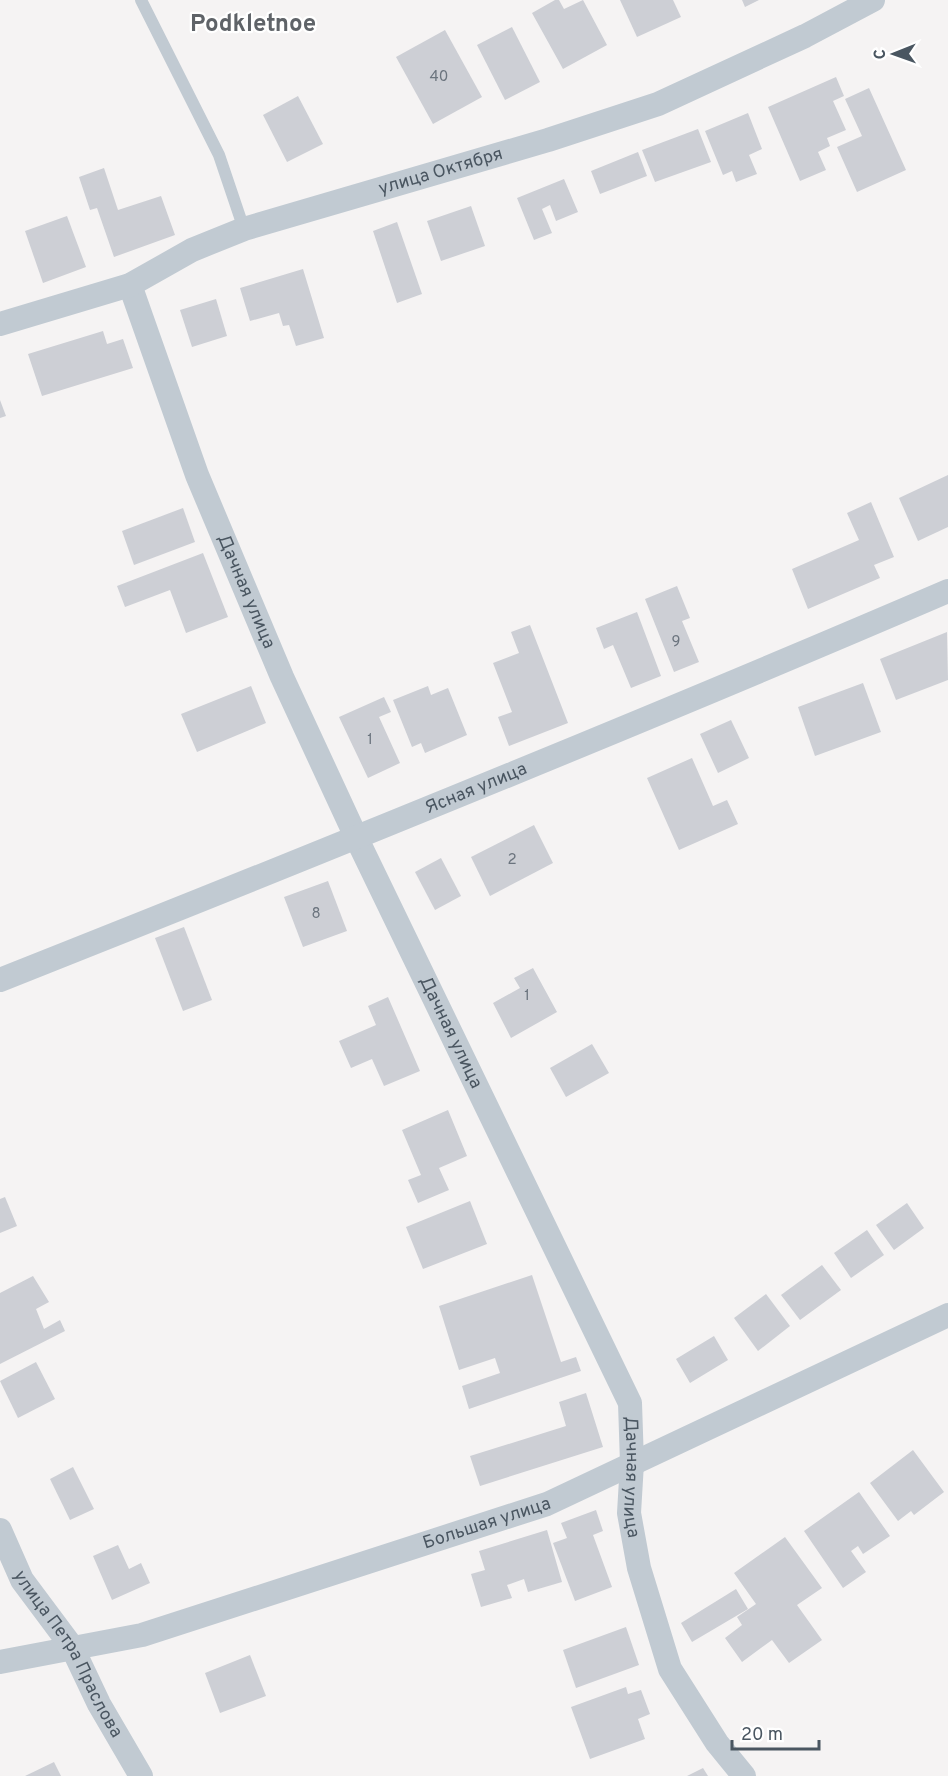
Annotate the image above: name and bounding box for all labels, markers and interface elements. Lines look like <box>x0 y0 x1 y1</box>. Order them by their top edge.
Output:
district label: Podkletnoe <box>190 10 316 40</box>
north arrow <box>864 24 924 84</box>
text: С <box>871 49 891 60</box>
house number: 40 <box>430 68 448 87</box>
street label: улица Октября <box>376 142 506 200</box>
street label: Дачная улица <box>212 531 280 652</box>
house number: 9 <box>672 633 680 652</box>
house number: 1 <box>367 731 373 750</box>
street label: Ясная улица <box>421 757 531 820</box>
house number: 2 <box>507 851 517 870</box>
house number: 8 <box>311 905 321 924</box>
street label: Дачная улица <box>414 972 488 1092</box>
house number: 1 <box>524 987 530 1006</box>
street label: Дачная улица <box>617 1416 645 1540</box>
street label: Большая улица <box>420 1492 554 1555</box>
street label: улица Петра Праслова <box>8 1567 128 1742</box>
scale bar <box>732 1713 819 1751</box>
text: 20 m <box>741 1724 783 1747</box>

